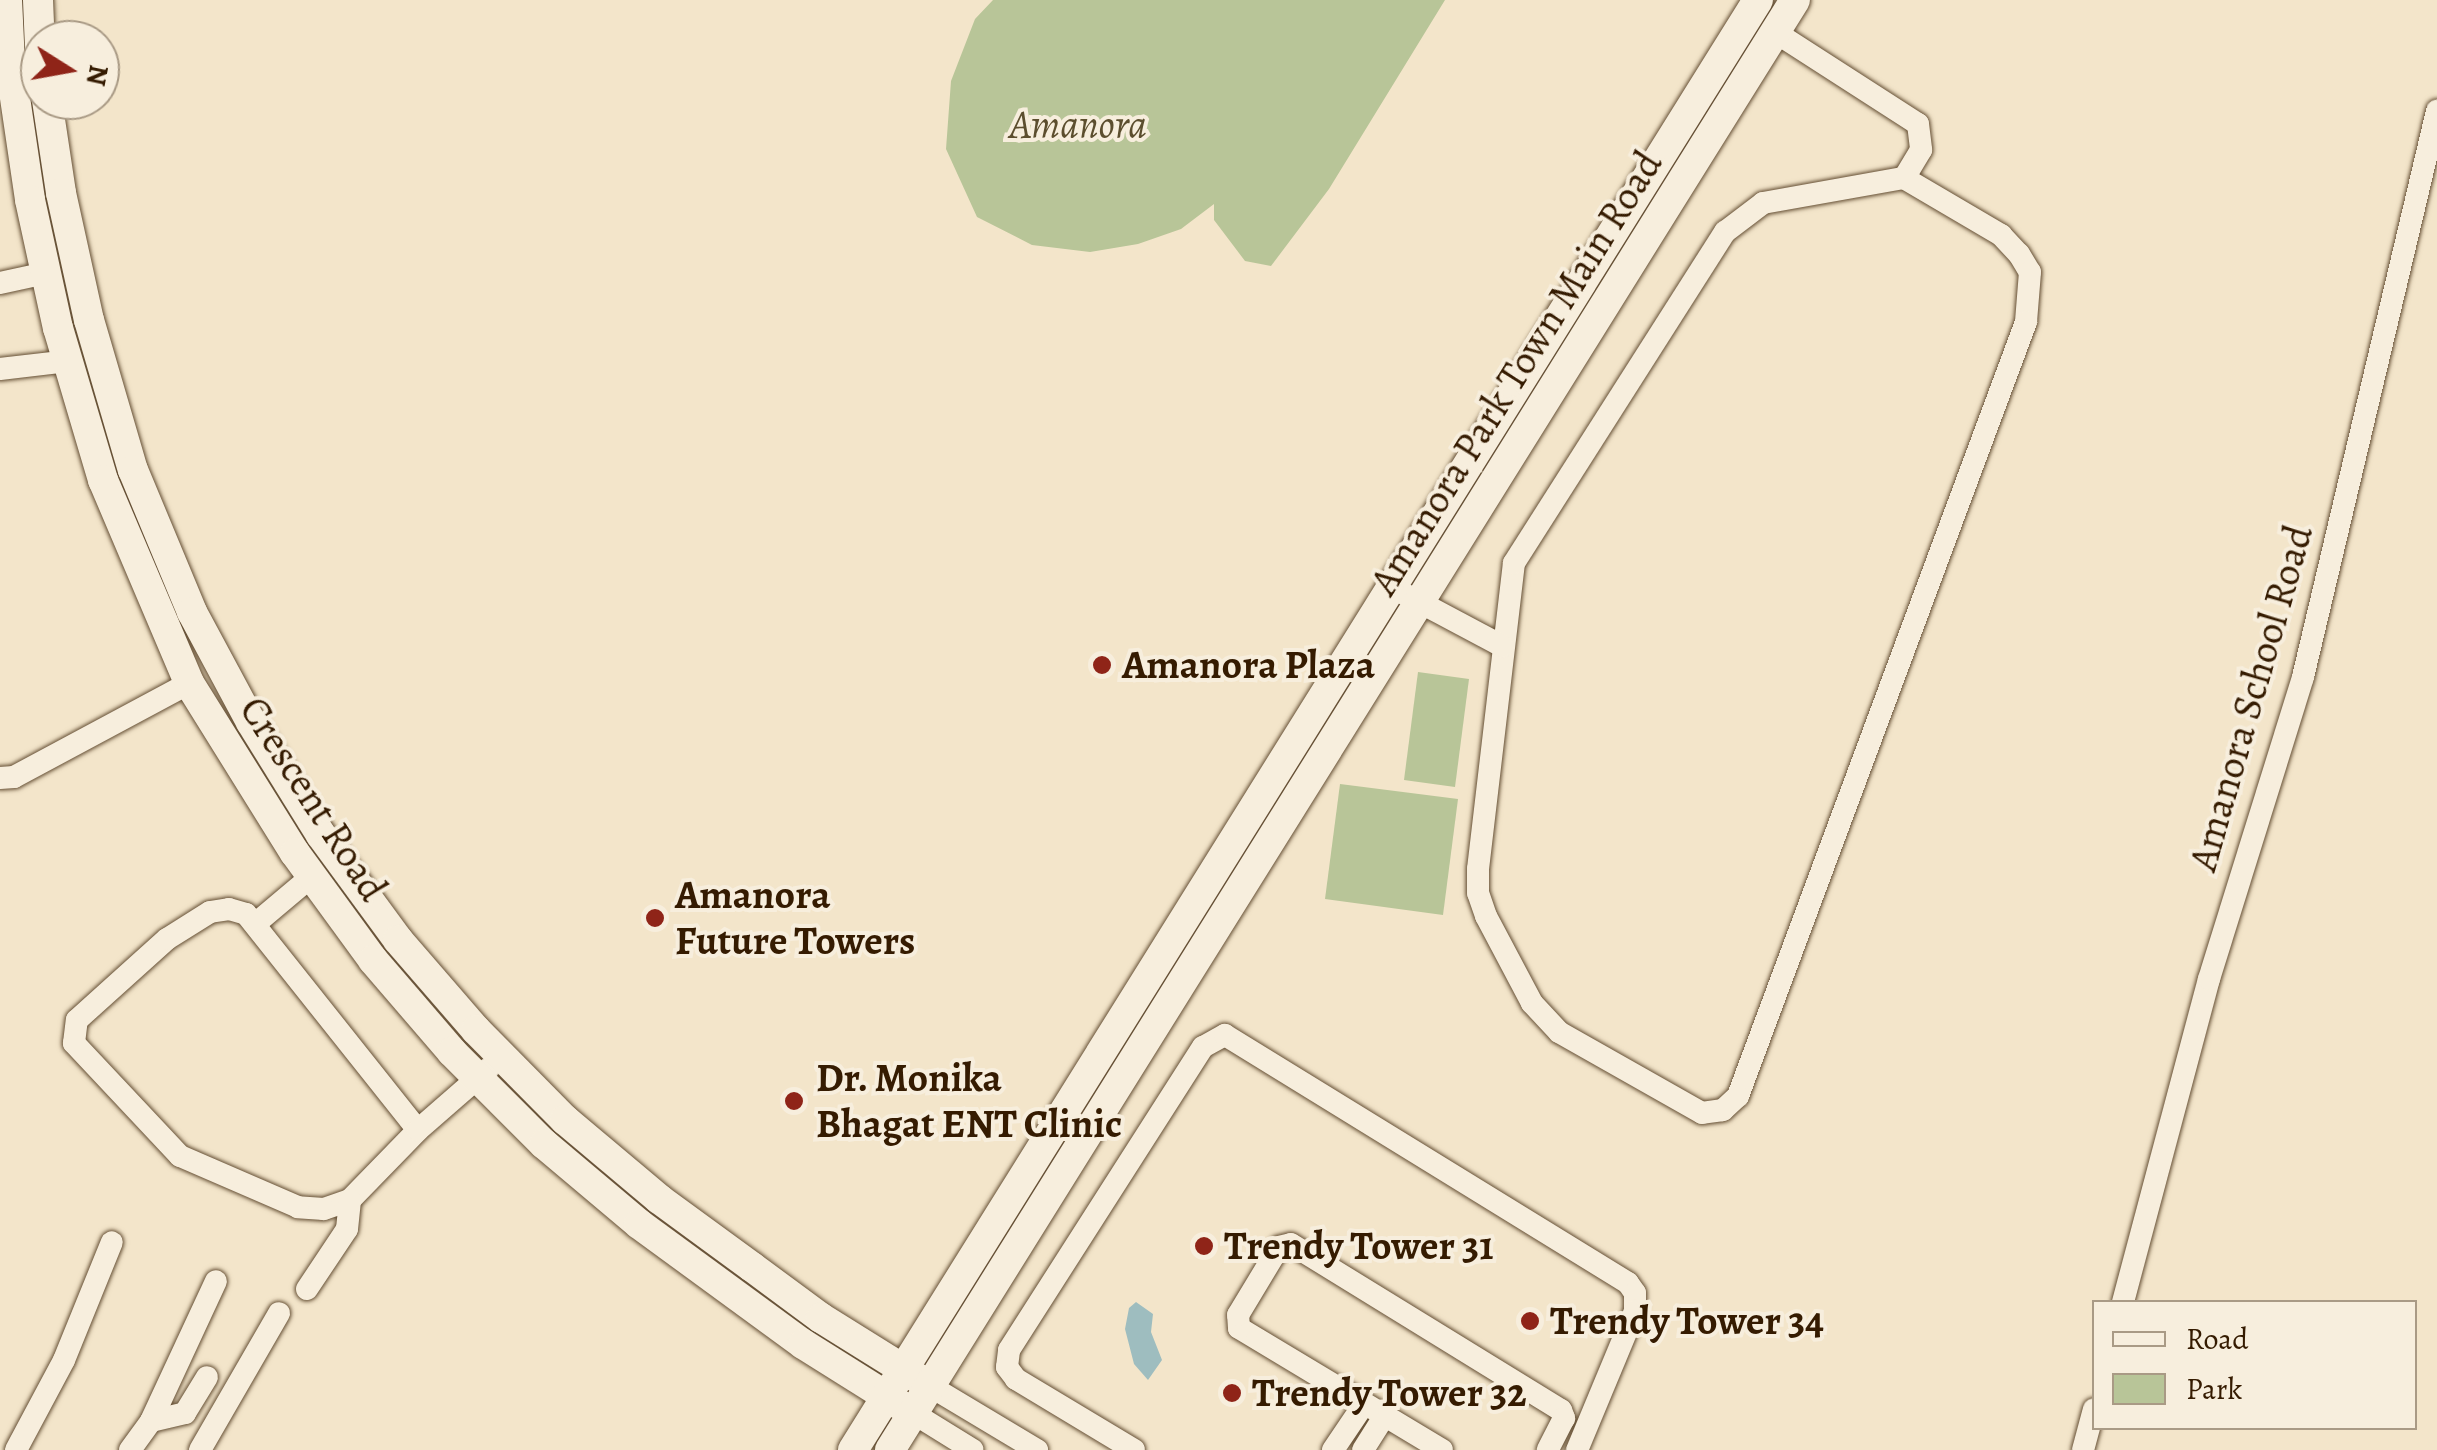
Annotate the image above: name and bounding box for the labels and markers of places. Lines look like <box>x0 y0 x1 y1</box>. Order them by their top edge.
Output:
place label: Amanora Plaza <box>1122 641 1375 689</box>
marker: Amanora Plaza <box>1091 654 1113 676</box>
place label: Amanora Future Towers <box>675 871 915 965</box>
marker: Amanora Future Towers <box>644 907 666 929</box>
place label: Dr. Monika Bhagat ENT Clinic <box>816 1054 1122 1148</box>
marker: Dr. Monika Bhagat ENT Clinic <box>781 1088 807 1114</box>
place label: Trendy Tower 31 <box>1224 1222 1493 1270</box>
marker: Trendy Tower 31 <box>1193 1235 1215 1257</box>
place label: Trendy Tower 34 <box>1550 1297 1824 1345</box>
marker: Trendy Tower 34 <box>1519 1310 1541 1332</box>
place label: Trendy Tower 32 <box>1252 1369 1526 1417</box>
marker: Trendy Tower 32 <box>1221 1382 1243 1404</box>

